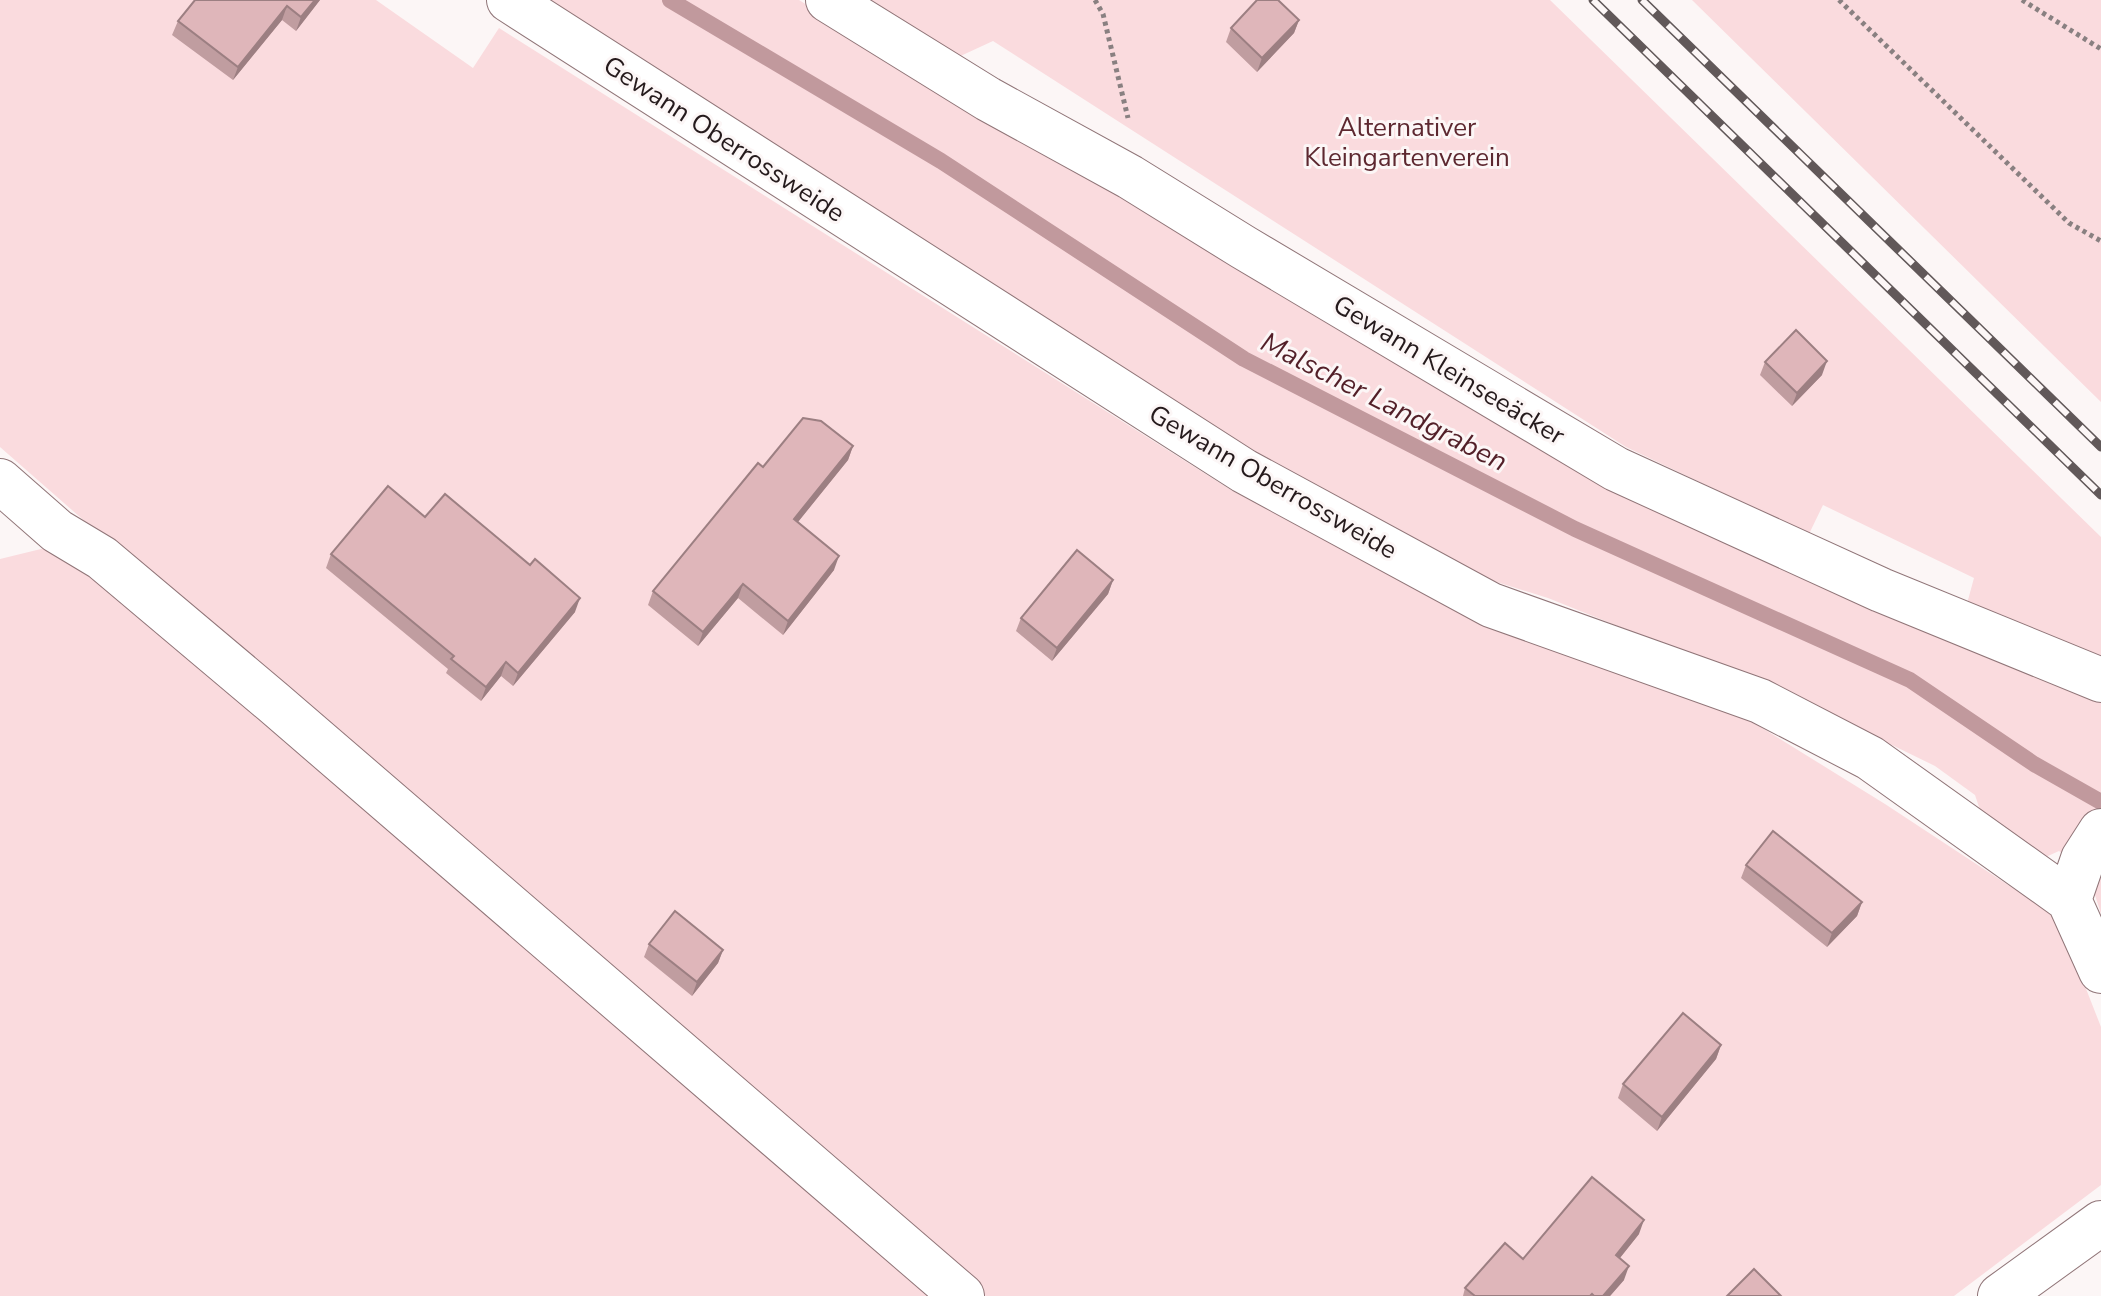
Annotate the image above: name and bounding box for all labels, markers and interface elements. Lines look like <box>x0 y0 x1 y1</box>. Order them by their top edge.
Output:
street label: Gewann Oberrossweide <box>597 48 851 230</box>
park label: Alternativer Kleingartenverein <box>1304 110 1510 175</box>
street label: Gewann Kleinseeäcker <box>1327 287 1572 453</box>
water label: Malscher Landgraben <box>1254 323 1514 481</box>
street label: Gewann Oberrossweide <box>1142 397 1404 567</box>

